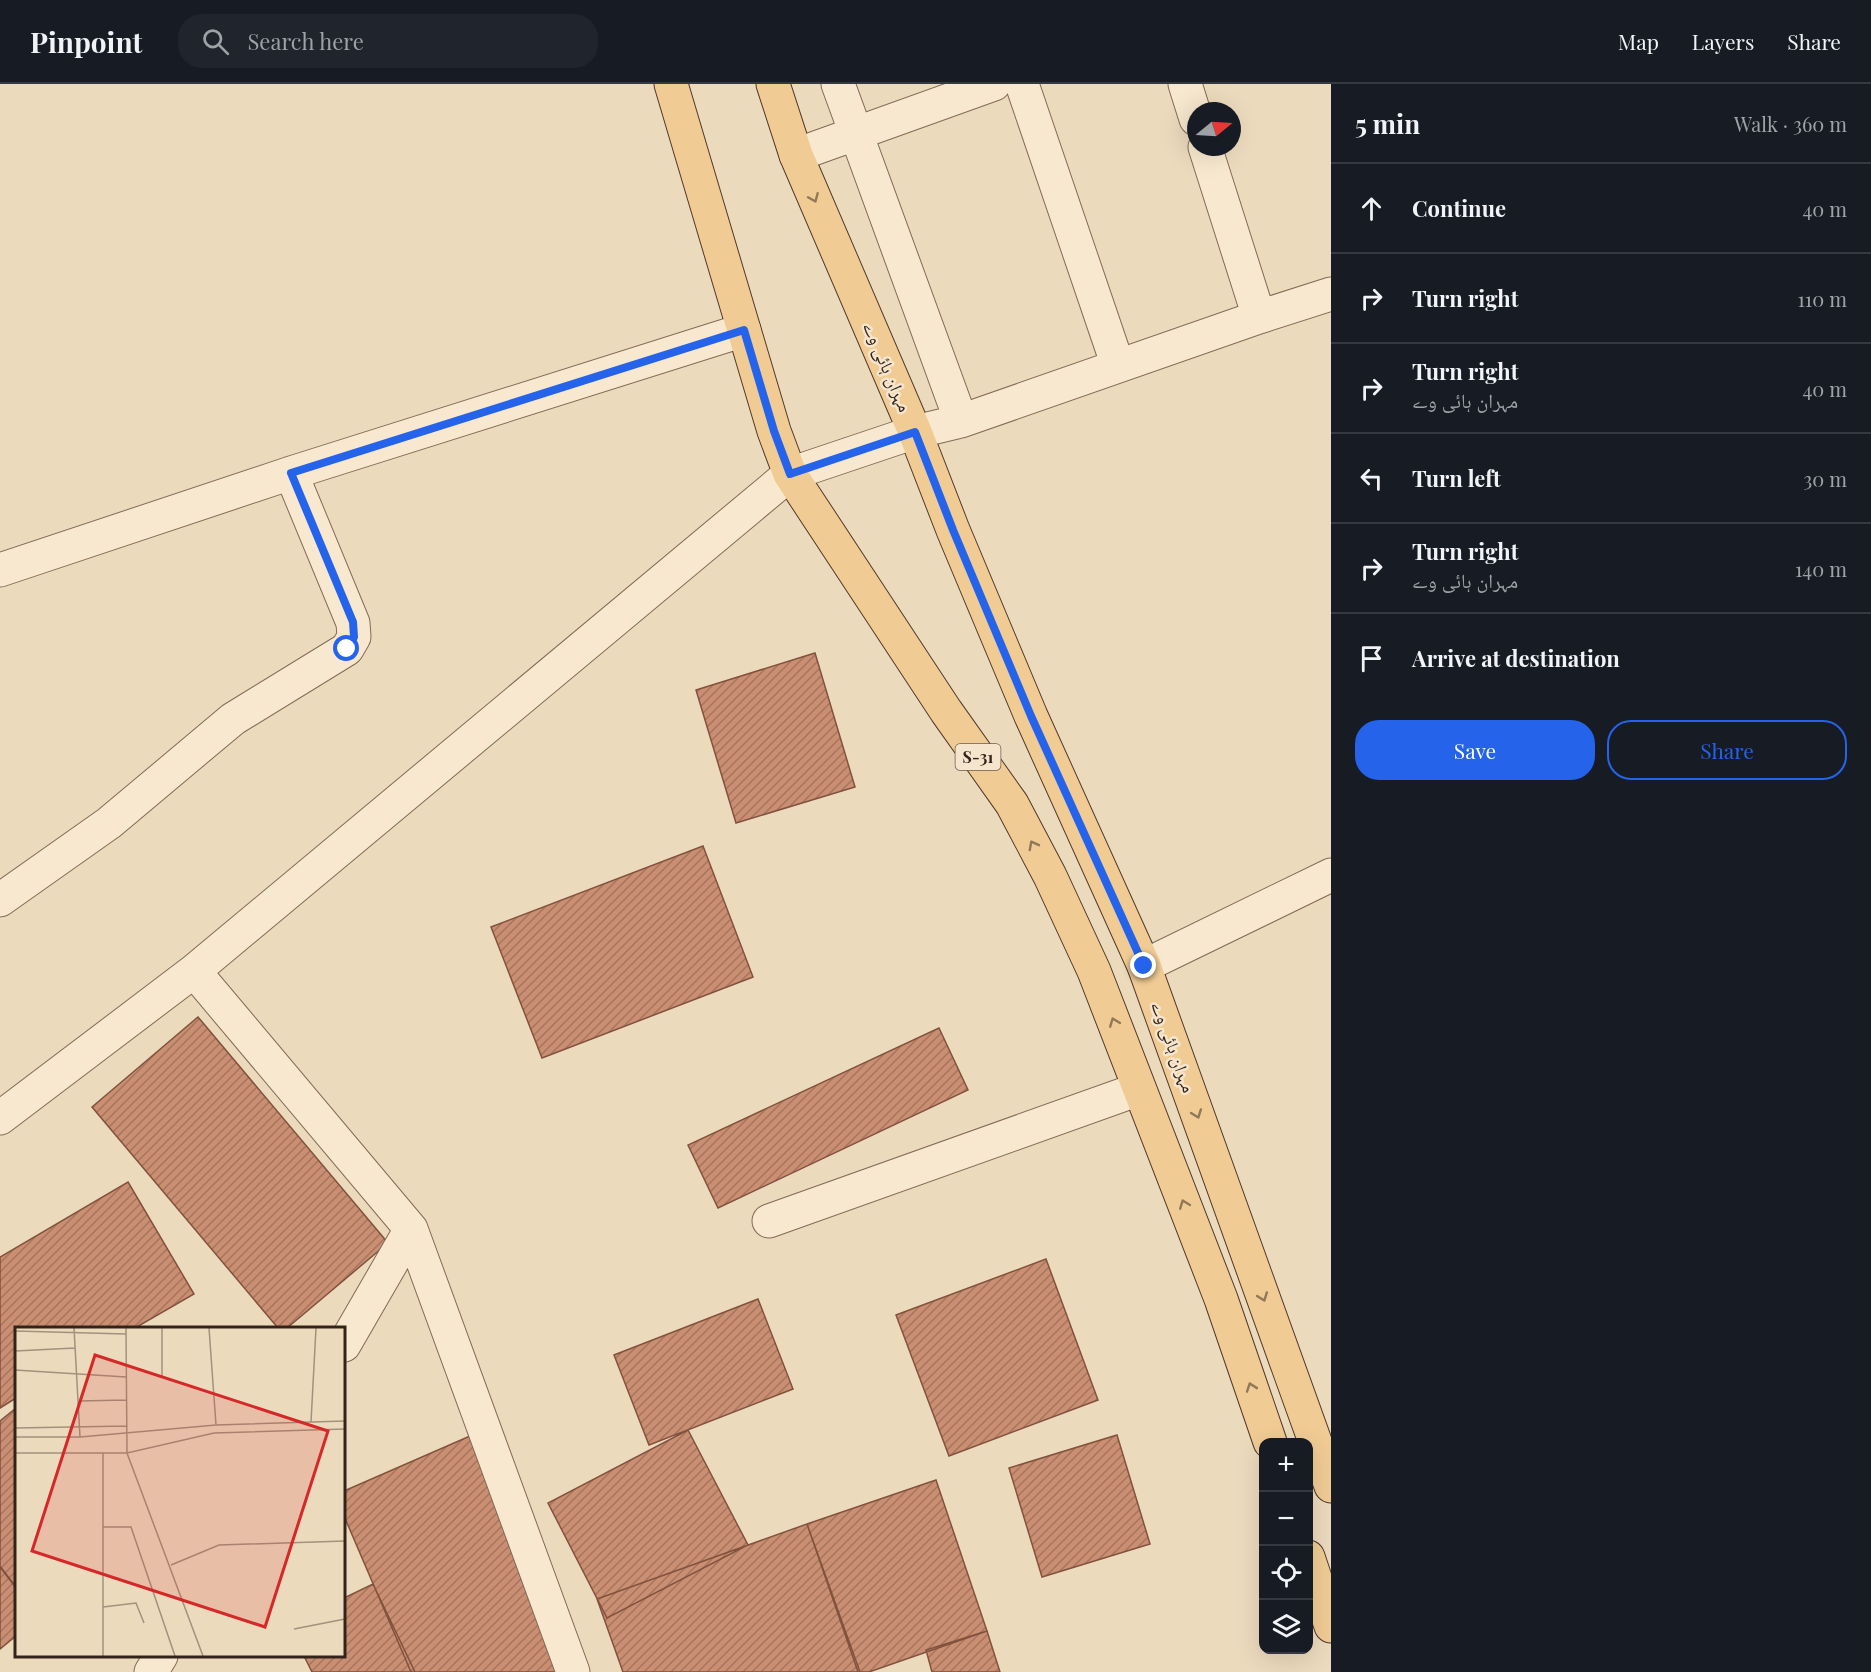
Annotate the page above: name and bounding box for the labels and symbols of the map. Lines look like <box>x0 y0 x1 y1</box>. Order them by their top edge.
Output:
north arrow <box>1187 102 1241 156</box>
one-way arrow <box>807 192 819 203</box>
street label: مہران ہائی وے <box>858 318 918 415</box>
route start <box>333 635 359 661</box>
road number: S-31 <box>956 744 1000 770</box>
one-way arrow <box>1029 840 1040 851</box>
route end <box>1130 952 1156 978</box>
street label: مہران ہائی وے <box>1146 998 1202 1096</box>
one-way arrow <box>1108 1017 1121 1028</box>
one-way arrow <box>1190 1108 1203 1119</box>
one-way arrow <box>1179 1199 1191 1210</box>
one-way arrow <box>1256 1292 1269 1302</box>
inset map <box>15 1327 345 1657</box>
one-way arrow <box>1245 1382 1258 1393</box>

